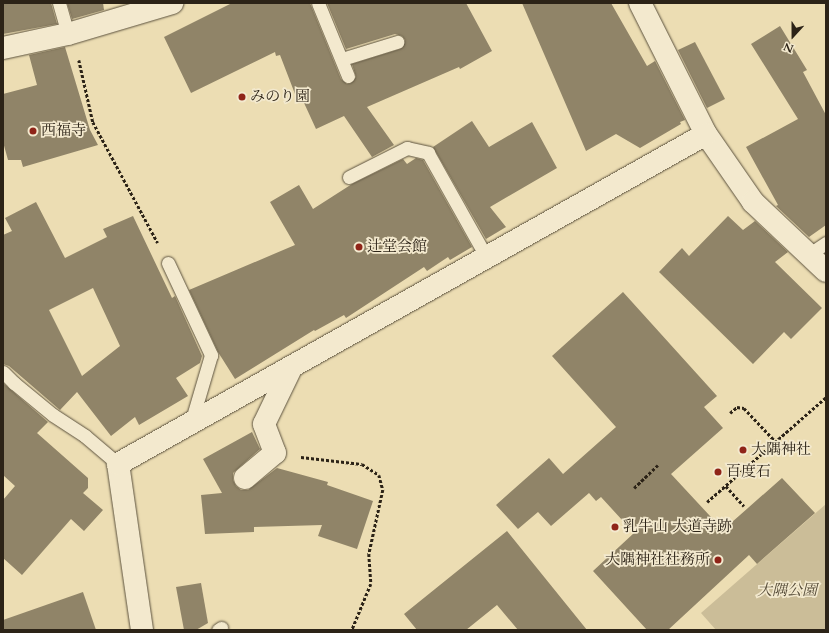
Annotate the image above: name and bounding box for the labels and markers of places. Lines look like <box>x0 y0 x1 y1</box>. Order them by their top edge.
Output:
place label: みのり園 <box>250 88 310 106</box>
marker: みのり園 <box>237 92 247 102</box>
place label: 西福寺 <box>41 122 86 140</box>
marker: 西福寺 <box>28 126 38 136</box>
place label: 辻堂会館 <box>367 238 427 256</box>
marker: 辻堂会館 <box>354 242 364 252</box>
place label: 大隅神社 <box>751 441 811 459</box>
marker: 大隅神社 <box>738 445 748 455</box>
place label: 百度石 <box>726 463 771 481</box>
marker: 百度石 <box>713 467 723 477</box>
place label: 乳牛山 大道寺跡 <box>623 518 732 536</box>
marker: 乳牛山 大道寺跡 <box>610 522 620 532</box>
place label: 大隅神社社務所 <box>605 551 710 569</box>
marker: 大隅神社社務所 <box>713 555 723 565</box>

